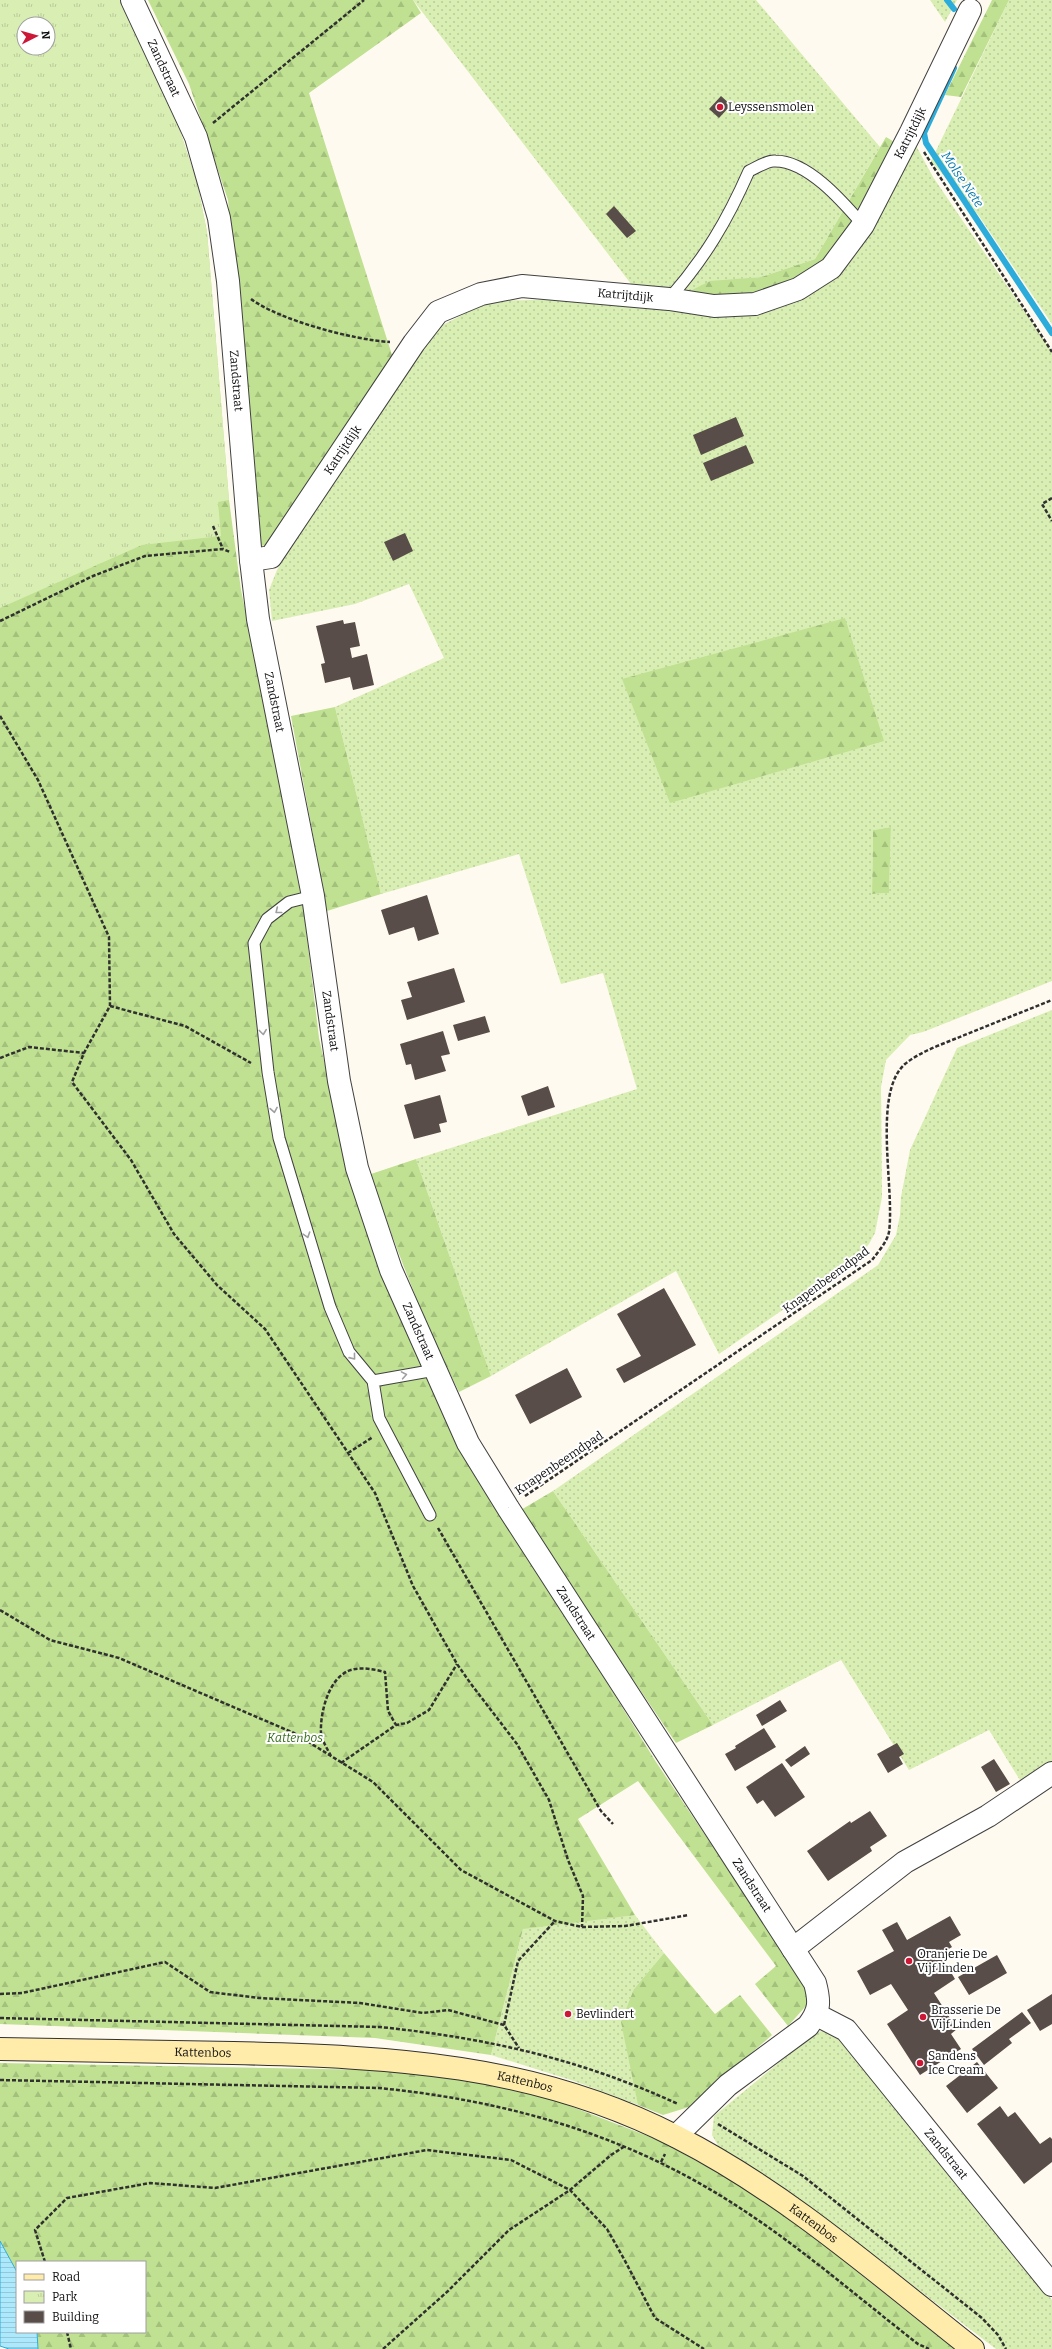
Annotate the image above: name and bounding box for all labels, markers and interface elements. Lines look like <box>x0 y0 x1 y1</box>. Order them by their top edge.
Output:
north arrow <box>16 16 56 56</box>
text: N <box>39 30 52 40</box>
street label: Zandstraat <box>144 37 183 99</box>
place label: Leyssensmolen <box>728 100 815 114</box>
marker: Leyssensmolen <box>715 102 725 112</box>
street label: Katrijtdijk <box>891 105 929 161</box>
water label: Molse Nete <box>938 148 987 210</box>
street label: Katrijtdijk <box>597 286 654 305</box>
street label: Zandstraat <box>227 349 246 412</box>
street label: Katrijtdijk <box>321 423 364 477</box>
street label: Zandstraat <box>262 671 287 734</box>
one-way arrow <box>276 906 283 913</box>
street label: Zandstraat <box>319 990 342 1053</box>
one-way arrow <box>258 1029 267 1035</box>
one-way arrow <box>269 1107 278 1113</box>
one-way arrow <box>303 1232 311 1239</box>
street label: Knapenbeemdpad <box>780 1244 872 1316</box>
street label: Zandstraat <box>399 1300 437 1363</box>
one-way arrow <box>348 1352 355 1359</box>
one-way arrow <box>401 1371 407 1380</box>
street label: Knapenbeemdpad <box>512 1428 606 1498</box>
street label: Zandstraat <box>554 1584 599 1643</box>
park label: Kattenbos <box>267 1731 323 1745</box>
street label: Zandstraat <box>729 1856 775 1915</box>
place label: Oranjerie De Vijf linden <box>917 1947 987 1975</box>
marker: Oranjerie De Vijf linden <box>904 1956 914 1966</box>
place label: Brasserie De Vijf Linden <box>931 2003 1001 2031</box>
place label: Bevlindert <box>576 2007 635 2021</box>
marker: Bevlindert <box>563 2009 573 2019</box>
marker: Brasserie De Vijf Linden <box>918 2012 928 2022</box>
street label: Kattenbos <box>174 2045 232 2060</box>
place label: Sandens Ice Cream <box>928 2049 984 2077</box>
marker: Sandens Ice Cream <box>915 2058 925 2068</box>
street label: Kattenbos <box>496 2068 555 2095</box>
street label: Zandstraat <box>921 2126 971 2183</box>
street label: Kattenbos <box>786 2201 841 2246</box>
legend <box>16 2261 146 2333</box>
text: Road <box>52 2270 80 2284</box>
text: Park <box>52 2290 78 2304</box>
text: Building <box>52 2310 99 2324</box>

